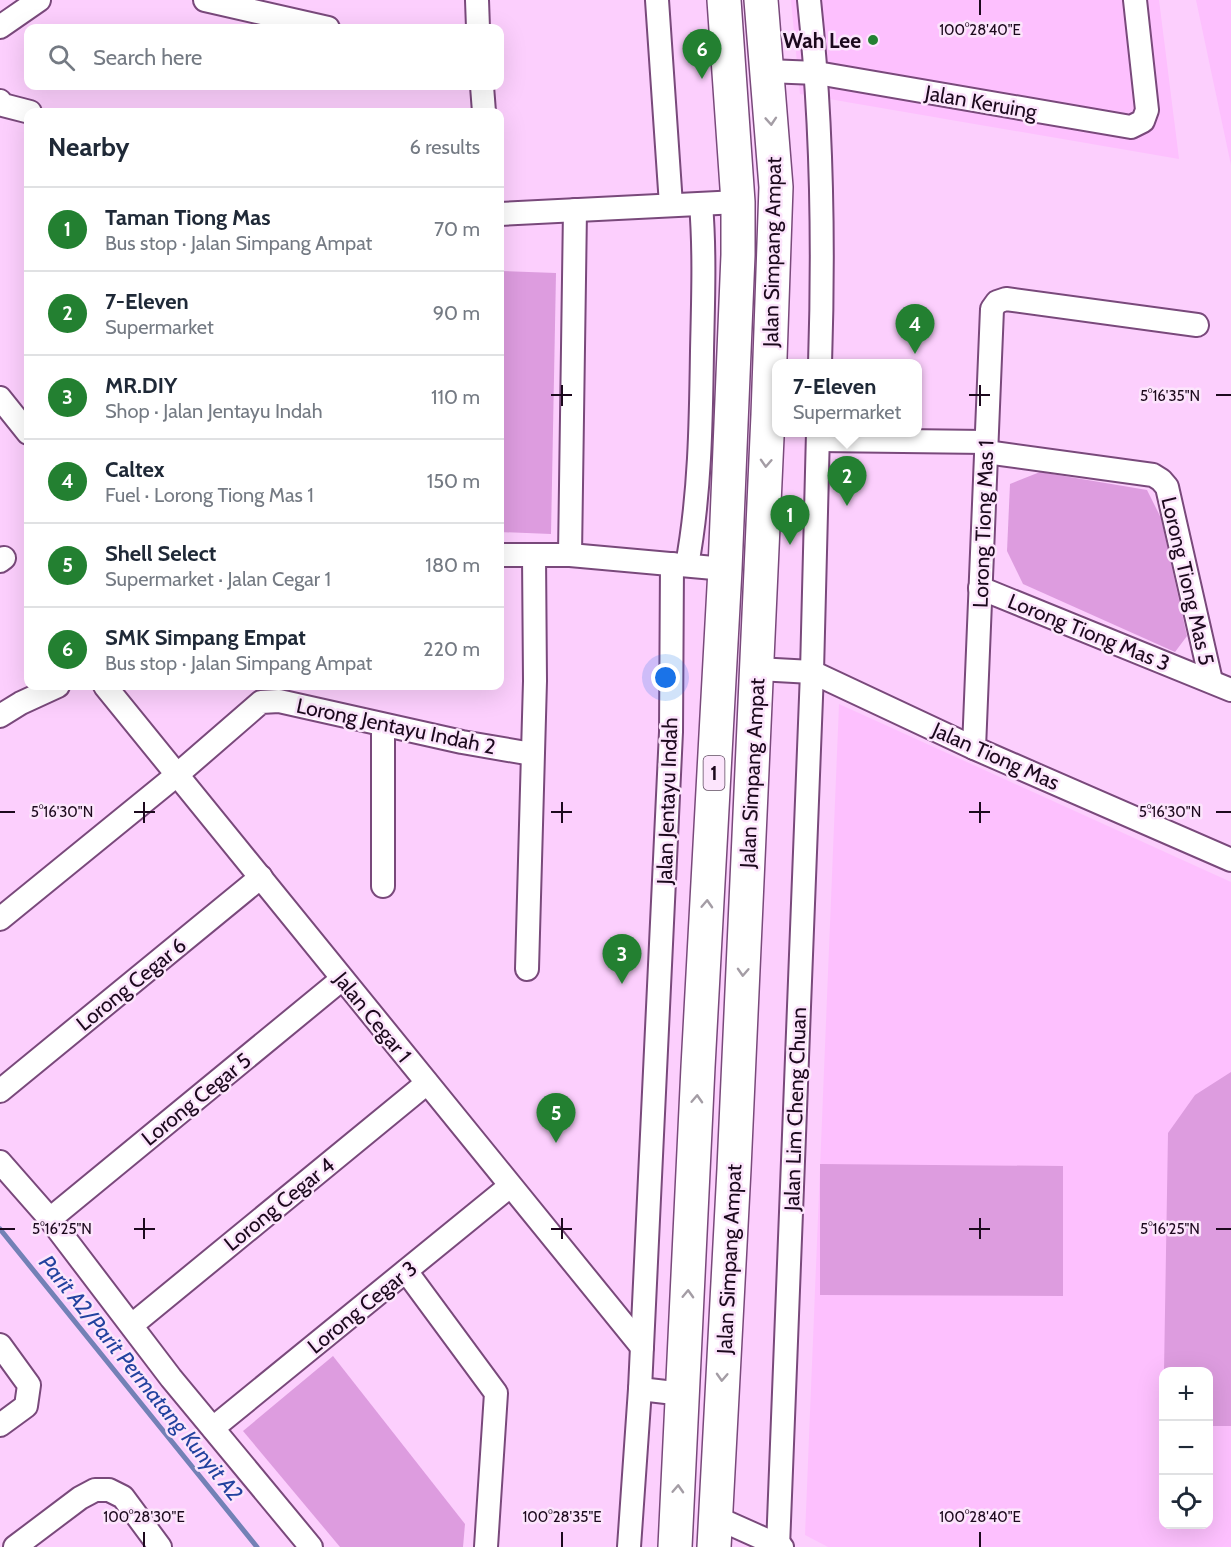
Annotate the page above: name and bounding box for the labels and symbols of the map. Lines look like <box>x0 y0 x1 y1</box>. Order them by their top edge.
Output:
text: 100°28'40"E <box>939 21 1021 39</box>
place label: Wah Lee <box>783 28 861 53</box>
pin: 6 <box>682 29 722 79</box>
marker: Wah Lee <box>866 33 880 47</box>
street label: Jalan Keruing <box>922 80 1039 124</box>
one-way arrow <box>765 117 778 126</box>
street label: Jalan Simpang Ampat <box>758 157 786 348</box>
pin: 4 <box>896 304 934 354</box>
text: 5°16'35"N <box>1140 387 1200 405</box>
street label: Lorong Tiong Mas 1 <box>968 440 998 608</box>
pin: 2 <box>828 456 866 506</box>
one-way arrow <box>760 458 773 467</box>
street label: Lorong Tiong Mas 5 <box>1156 494 1220 668</box>
pin: 1 <box>770 496 810 545</box>
street label: Lorong Tiong Mas 3 <box>1004 588 1174 676</box>
your location <box>651 663 680 692</box>
street label: Jalan Simpang Ampat <box>734 677 769 870</box>
street label: Lorong Jentayu Indah 2 <box>294 693 498 759</box>
street label: Jalan Tiong Mas <box>928 716 1064 795</box>
street label: Jalan Jentayu Indah <box>652 717 682 886</box>
road number: 1 <box>704 756 724 790</box>
text: 5°16'30"N <box>31 803 93 821</box>
text: 5°16'30"N <box>1139 803 1201 821</box>
one-way arrow <box>700 900 713 909</box>
street label: Lorong Cegar 6 <box>71 932 191 1036</box>
pin: 3 <box>602 934 642 984</box>
street label: Jalan Cegar 1 <box>328 966 417 1067</box>
one-way arrow <box>736 968 749 977</box>
street label: Jalan Lim Cheng Chuan <box>779 1007 811 1212</box>
street label: Lorong Cegar 5 <box>136 1047 256 1151</box>
pin: 5 <box>536 1094 576 1143</box>
one-way arrow <box>690 1095 703 1104</box>
street label: Lorong Cegar 4 <box>219 1152 339 1256</box>
street label: Jalan Simpang Ampat <box>711 1163 746 1356</box>
text: 5°16'25"N <box>32 1220 92 1238</box>
text: 5°16'25"N <box>1140 1220 1200 1238</box>
water label: Parit A2/Parit Permatang Kunyit A2 <box>33 1249 249 1507</box>
street label: Lorong Cegar 3 <box>302 1255 422 1359</box>
one-way arrow <box>681 1289 694 1298</box>
one-way arrow <box>716 1372 729 1381</box>
one-way arrow <box>672 1484 685 1493</box>
text: 100°28'30"E <box>103 1508 185 1526</box>
text: 100°28'35"E <box>522 1508 602 1526</box>
text: 100°28'40"E <box>939 1508 1021 1526</box>

